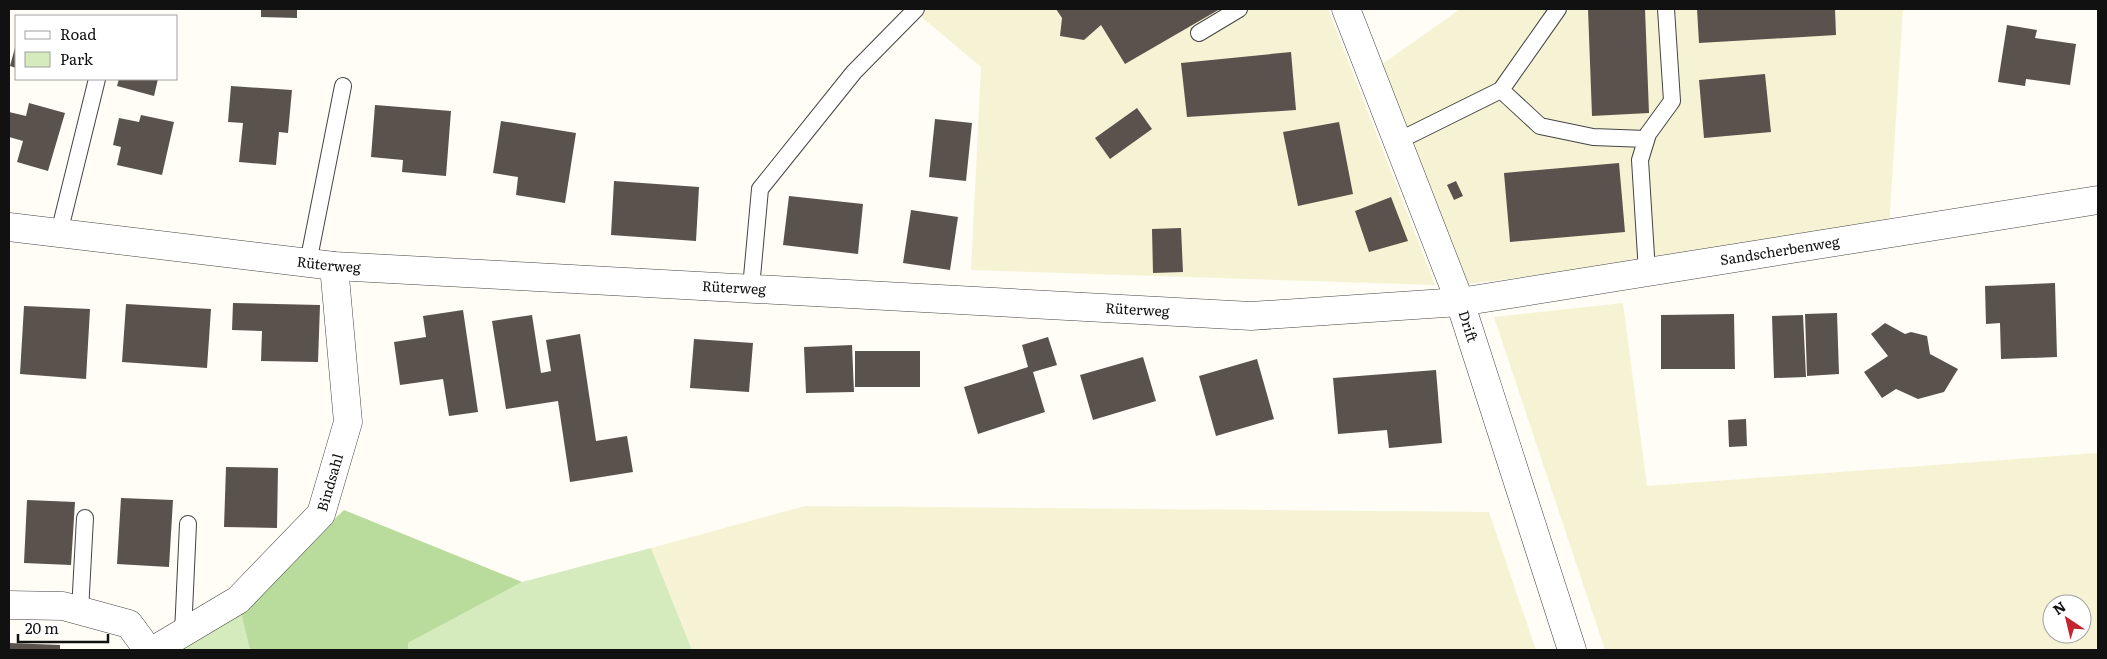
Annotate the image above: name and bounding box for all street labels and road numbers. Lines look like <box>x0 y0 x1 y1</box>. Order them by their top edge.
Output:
street label: Sandscherbenweg <box>1718 230 1841 269</box>
street label: Rüterweg <box>296 251 362 276</box>
street label: Rüterweg <box>701 275 767 299</box>
street label: Rüterweg <box>1105 297 1170 321</box>
street label: Drift <box>1454 308 1483 345</box>
street label: Bindsahl <box>311 451 347 514</box>

